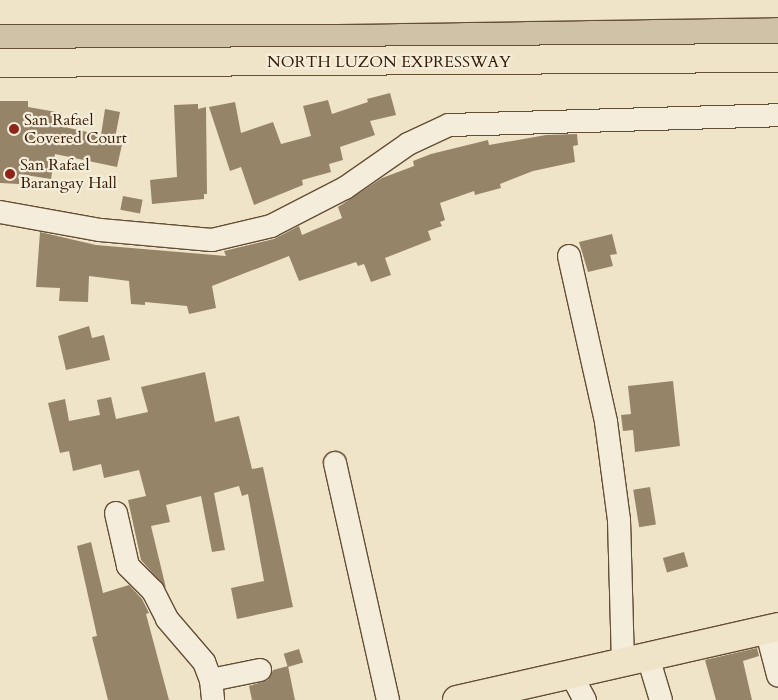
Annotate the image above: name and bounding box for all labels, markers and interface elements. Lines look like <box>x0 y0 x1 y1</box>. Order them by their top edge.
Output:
street label: NORTH LUZON EXPRESSWAY <box>267 52 511 72</box>
place label: San Rafael Covered Court <box>24 110 127 148</box>
marker: San Rafael Covered Court <box>8 123 20 135</box>
place label: San Rafael Barangay Hall <box>20 155 117 193</box>
marker: San Rafael Barangay Hall <box>4 168 16 180</box>

